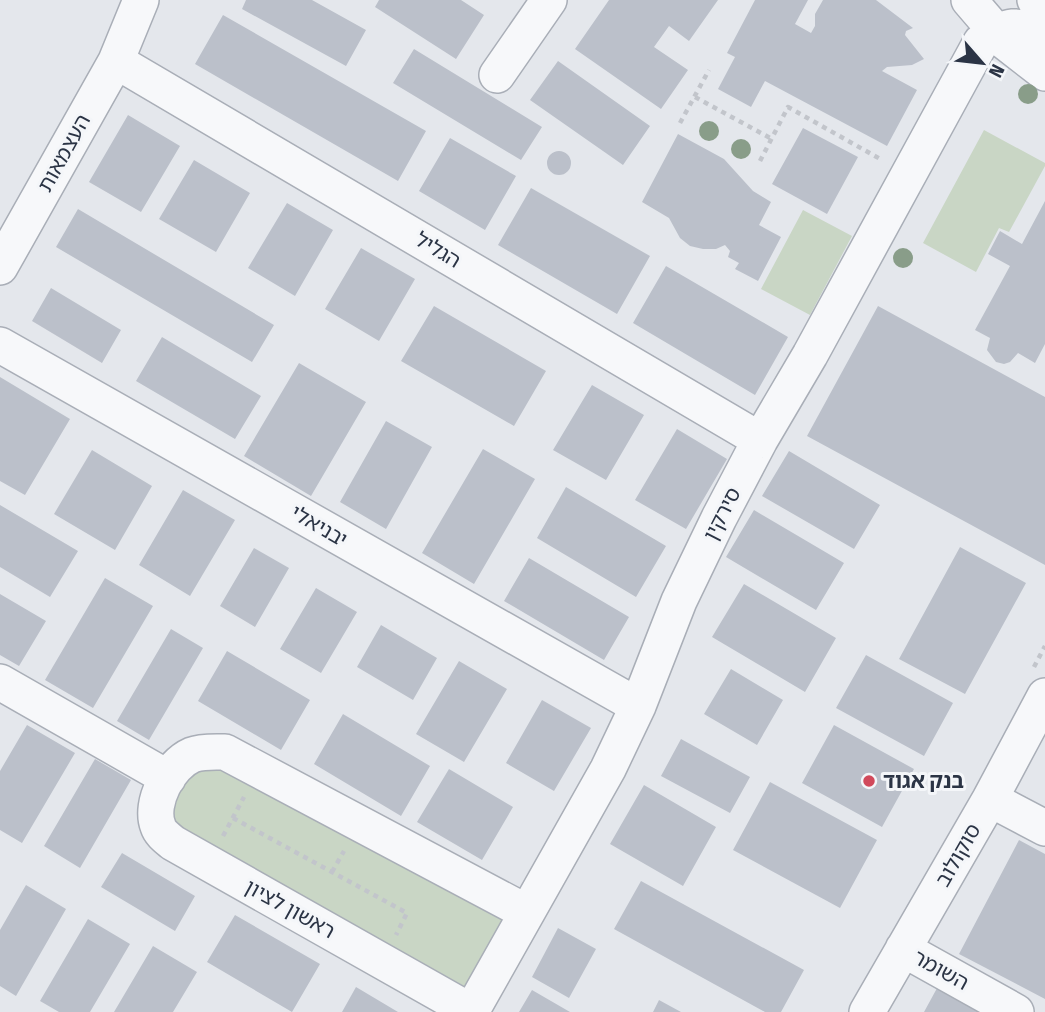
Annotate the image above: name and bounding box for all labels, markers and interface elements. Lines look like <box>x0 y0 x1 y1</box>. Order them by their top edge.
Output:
north arrow <box>947 28 1017 98</box>
text: N <box>984 60 1009 81</box>
street label: העצמאות <box>32 109 96 197</box>
street label: הגליל <box>410 226 466 274</box>
street label: סירקין <box>698 483 746 545</box>
street label: יבניאלי <box>286 499 352 553</box>
place label: בנק אגוד <box>883 768 964 794</box>
marker: בנק אגוד <box>861 773 877 789</box>
street label: סוקולוב <box>930 819 986 891</box>
street label: ראשון לציון <box>240 874 340 944</box>
street label: השומר <box>909 944 973 996</box>

